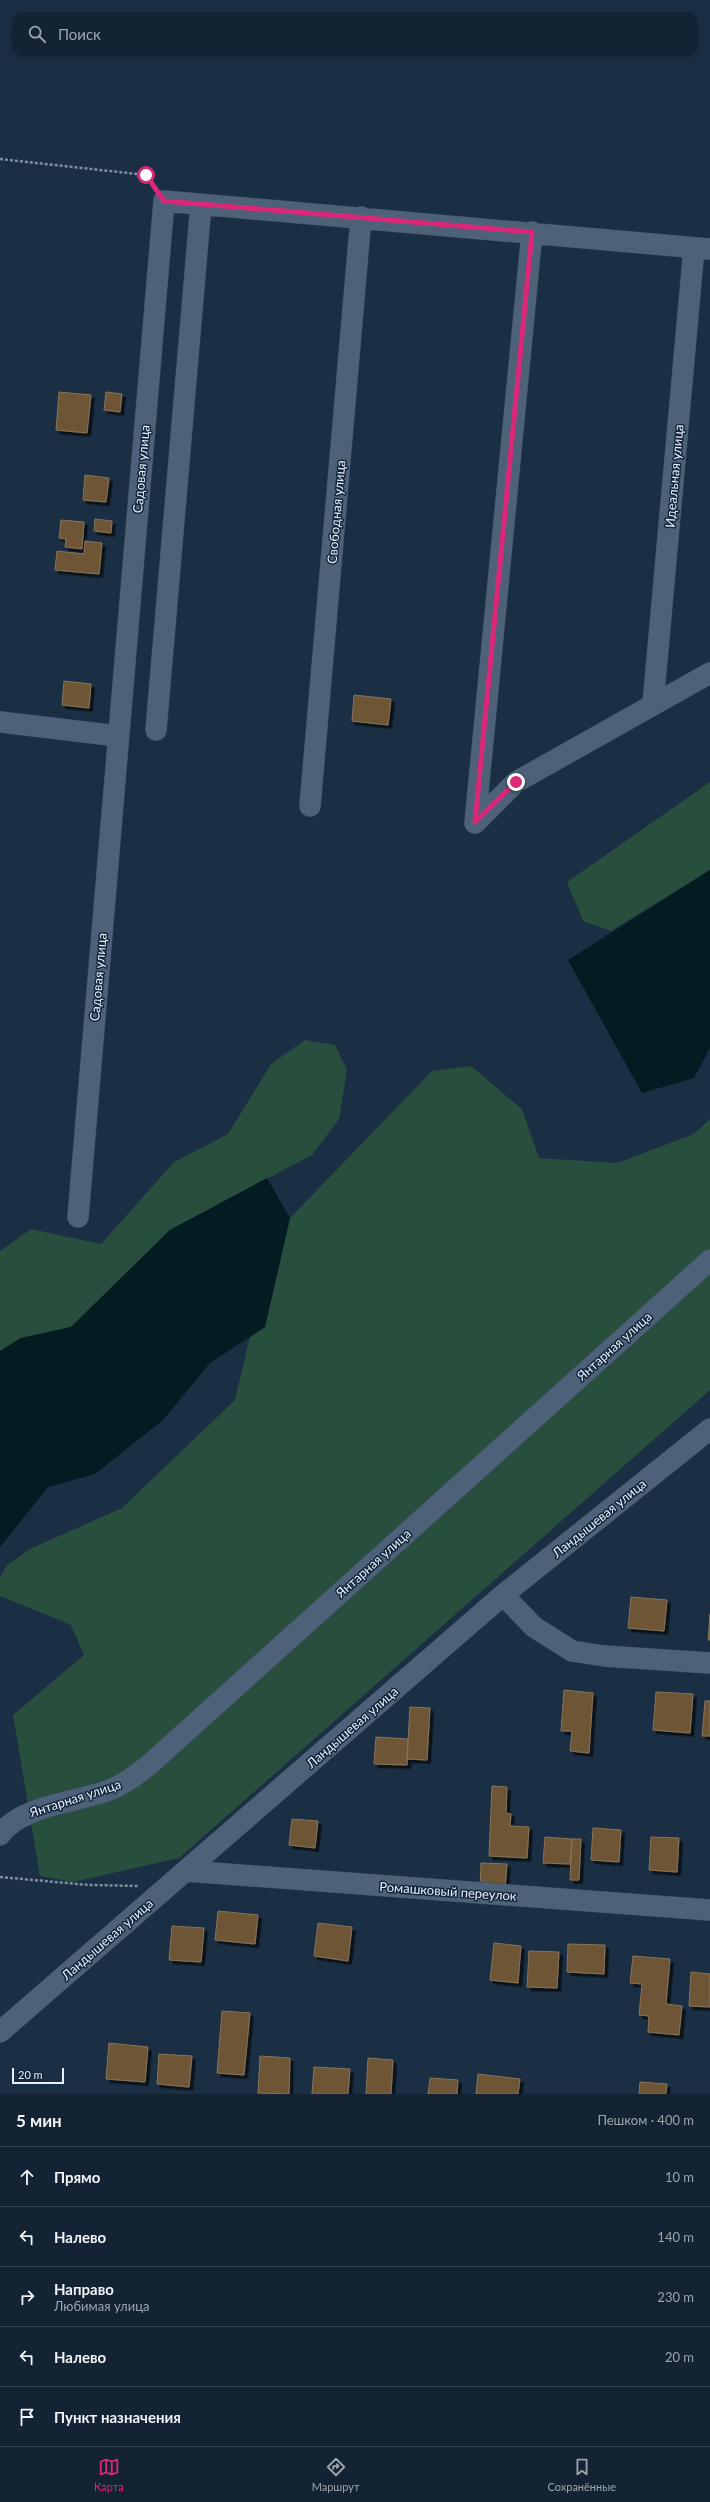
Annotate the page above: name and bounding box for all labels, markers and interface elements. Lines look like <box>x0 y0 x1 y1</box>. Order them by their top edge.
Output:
search box <box>12 12 698 56</box>
icon: search <box>26 23 48 45</box>
text: Поиск <box>58 25 101 43</box>
route start <box>137 166 155 184</box>
street label: Садовая улица <box>129 424 153 514</box>
street label: Идеальная улица <box>662 424 686 528</box>
street label: Свободная улица <box>323 459 349 565</box>
route end <box>507 773 525 791</box>
street label: Садовая улица <box>86 932 110 1022</box>
street label: Янтарная улица <box>573 1308 655 1384</box>
street label: Ландышевая улица <box>548 1475 649 1561</box>
street label: Янтарная улица <box>332 1525 414 1601</box>
street label: Ландышевая улица <box>302 1683 401 1772</box>
street label: Янтарная улица <box>26 1776 123 1821</box>
street label: Ромашковый переулок <box>379 1878 517 1904</box>
street label: Ландышевая улица <box>57 1895 156 1984</box>
scale bar <box>12 2066 64 2085</box>
text: 20 m <box>18 2068 43 2081</box>
text: 5 мин <box>16 2110 62 2131</box>
text: Пешком · 400 m <box>597 2112 694 2128</box>
icon: ahead <box>16 2166 38 2188</box>
text: Прямо <box>54 2168 100 2186</box>
text: 10 m <box>665 2169 694 2185</box>
icon: left <box>16 2226 38 2248</box>
text: Налево <box>54 2228 106 2246</box>
text: 140 m <box>657 2229 694 2245</box>
text: Направо <box>54 2280 114 2298</box>
icon: right <box>16 2286 38 2308</box>
text: 230 m <box>657 2289 694 2305</box>
text: Любимая улица <box>54 2298 149 2314</box>
icon: left <box>16 2346 38 2368</box>
text: Налево <box>54 2348 106 2366</box>
text: 20 m <box>665 2349 694 2365</box>
icon: arrive <box>16 2406 38 2428</box>
text: Пункт назначения <box>54 2408 181 2426</box>
tab: Карта <box>94 2456 124 2493</box>
tab: Маршрут <box>312 2456 360 2493</box>
tab: Сохранённые <box>548 2456 616 2493</box>

